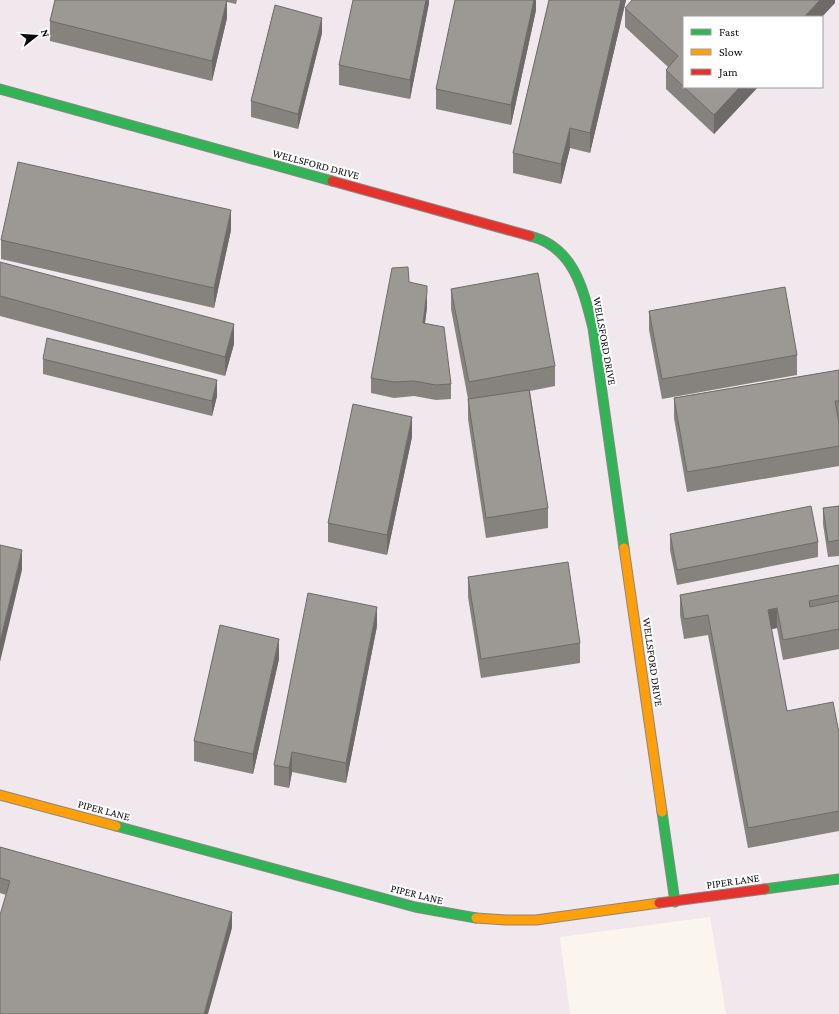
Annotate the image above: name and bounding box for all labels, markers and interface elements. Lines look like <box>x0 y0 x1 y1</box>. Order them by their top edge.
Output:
north arrow <box>16 16 56 56</box>
legend <box>683 16 823 88</box>
text: Fast <box>719 25 740 39</box>
text: N <box>39 28 53 39</box>
text: Slow <box>719 45 743 59</box>
text: Jam <box>718 65 738 79</box>
street label: WELLSFORD DRIVE <box>271 147 361 181</box>
street label: WELLSFORD DRIVE <box>591 296 619 386</box>
street label: WELLSFORD DRIVE <box>641 617 665 707</box>
street label: PIPER LANE <box>77 797 131 823</box>
street label: PIPER LANE <box>706 871 760 891</box>
street label: PIPER LANE <box>390 882 444 906</box>

